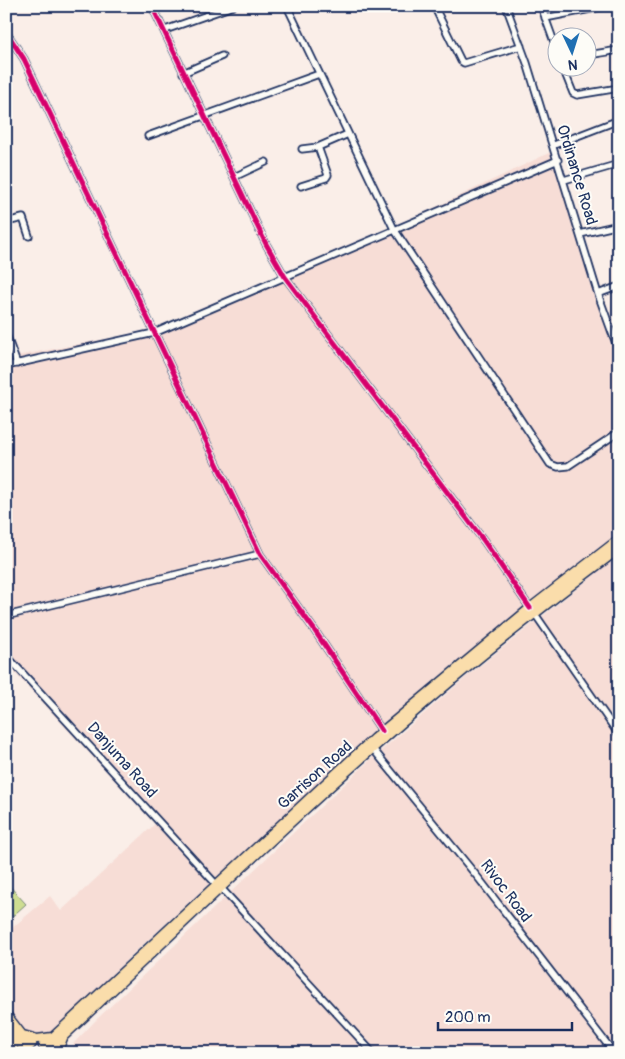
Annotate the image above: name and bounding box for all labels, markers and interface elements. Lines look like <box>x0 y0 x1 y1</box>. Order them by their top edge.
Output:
north arrow <box>548 28 598 78</box>
text: N <box>568 56 578 73</box>
street label: Ordinance Road <box>552 122 602 228</box>
street label: Danjuma Road <box>83 718 161 802</box>
street label: Garrison Road <box>274 736 356 814</box>
street label: Rivoc Road <box>476 856 536 926</box>
scale bar <box>438 999 571 1031</box>
text: 200 m <box>445 1008 490 1027</box>

